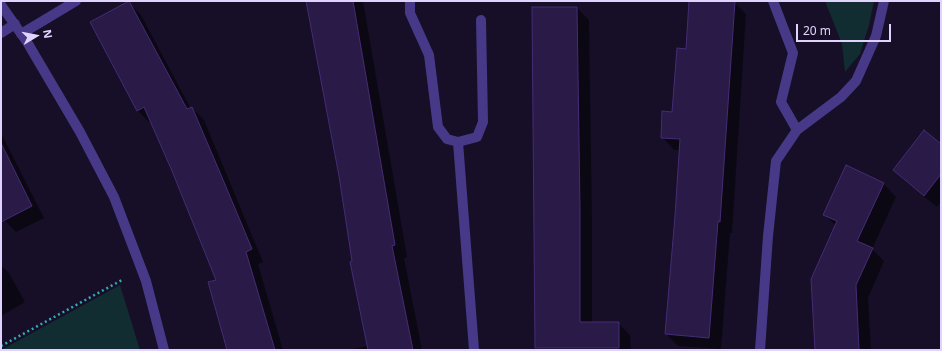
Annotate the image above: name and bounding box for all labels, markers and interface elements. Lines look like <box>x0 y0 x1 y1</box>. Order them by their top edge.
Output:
north arrow <box>16 16 56 56</box>
scale bar <box>798 16 893 42</box>
text: 20 m <box>803 22 831 39</box>
text: N <box>40 28 56 40</box>

